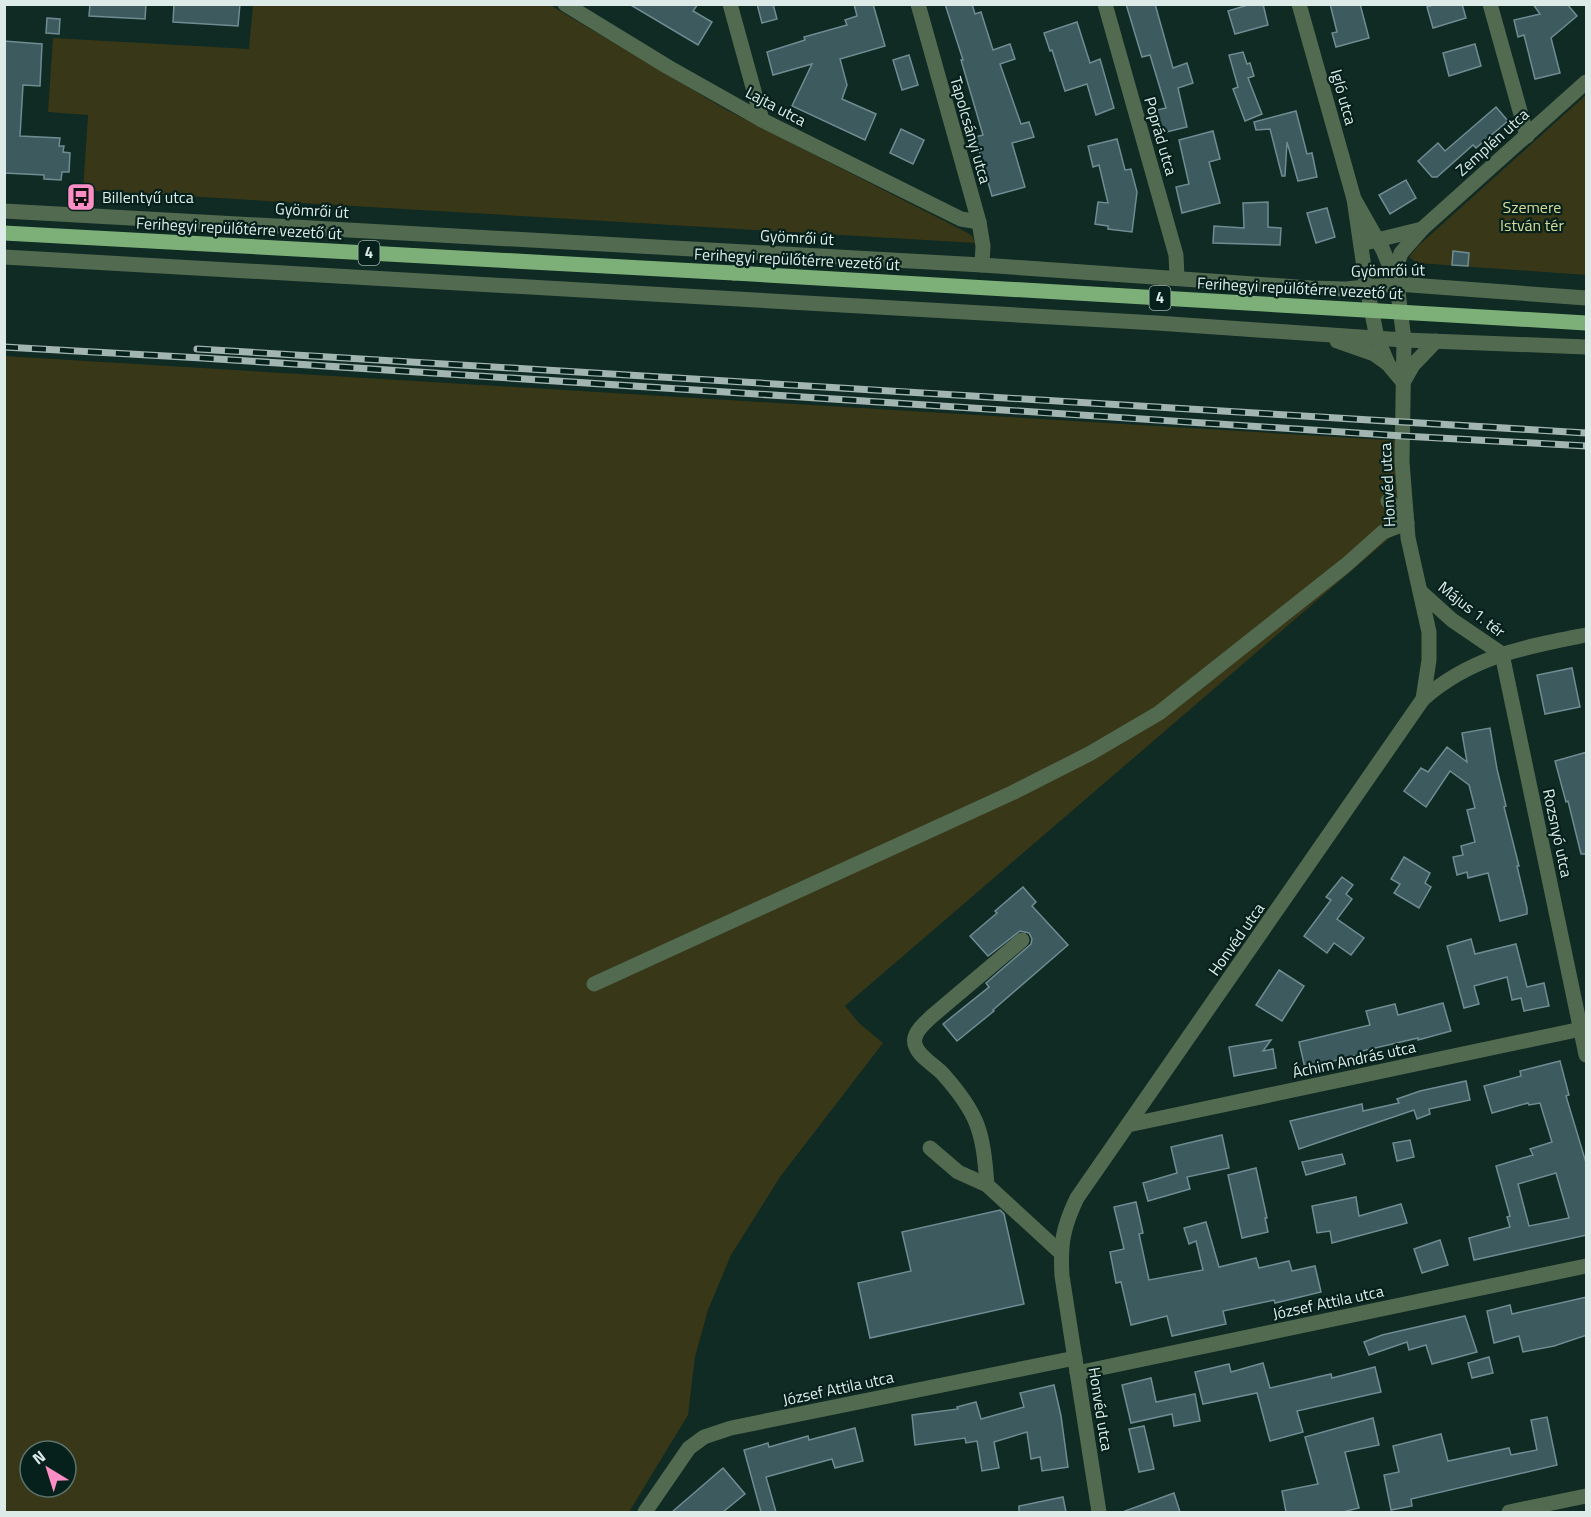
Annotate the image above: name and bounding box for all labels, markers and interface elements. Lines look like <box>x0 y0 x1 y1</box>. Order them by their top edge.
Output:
street label: Igló utca <box>1325 66 1363 128</box>
street label: Tapolcsányi utca <box>944 74 998 186</box>
street label: Lajta utca <box>741 80 811 132</box>
street label: Poprád utca <box>1138 94 1184 178</box>
street label: Zemplén utca <box>1450 103 1534 181</box>
bus stop icon: Billentyű utca <box>65 181 97 213</box>
place label: Billentyű utca <box>102 185 194 209</box>
park label: Szemere István tér <box>1500 195 1564 237</box>
street label: Gyömrői út <box>274 196 350 224</box>
street label: Ferihegyi repülőtérre vezető út <box>135 211 343 245</box>
street label: Gyömrői út <box>759 223 835 251</box>
road number: 4 <box>358 241 380 265</box>
street label: Ferihegyi repülőtérre vezető út <box>693 242 901 276</box>
street label: Gyömrői út <box>1351 257 1426 283</box>
street label: Ferihegyi repülőtérre vezető út <box>1196 271 1404 305</box>
road number: 4 <box>1150 286 1170 310</box>
street label: Honvéd utca <box>1373 442 1401 528</box>
street label: Május 1. tér <box>1433 575 1511 643</box>
street label: Rozsnyó utca <box>1537 786 1579 880</box>
street label: Honvéd utca <box>1202 898 1270 980</box>
street label: Áchim András utca <box>1290 1034 1418 1084</box>
street label: József Attila utca <box>1270 1279 1386 1325</box>
street label: József Attila utca <box>780 1365 896 1411</box>
street label: Honvéd utca <box>1083 1365 1119 1453</box>
north arrow <box>18 1439 78 1499</box>
text: N <box>27 1444 51 1470</box>

